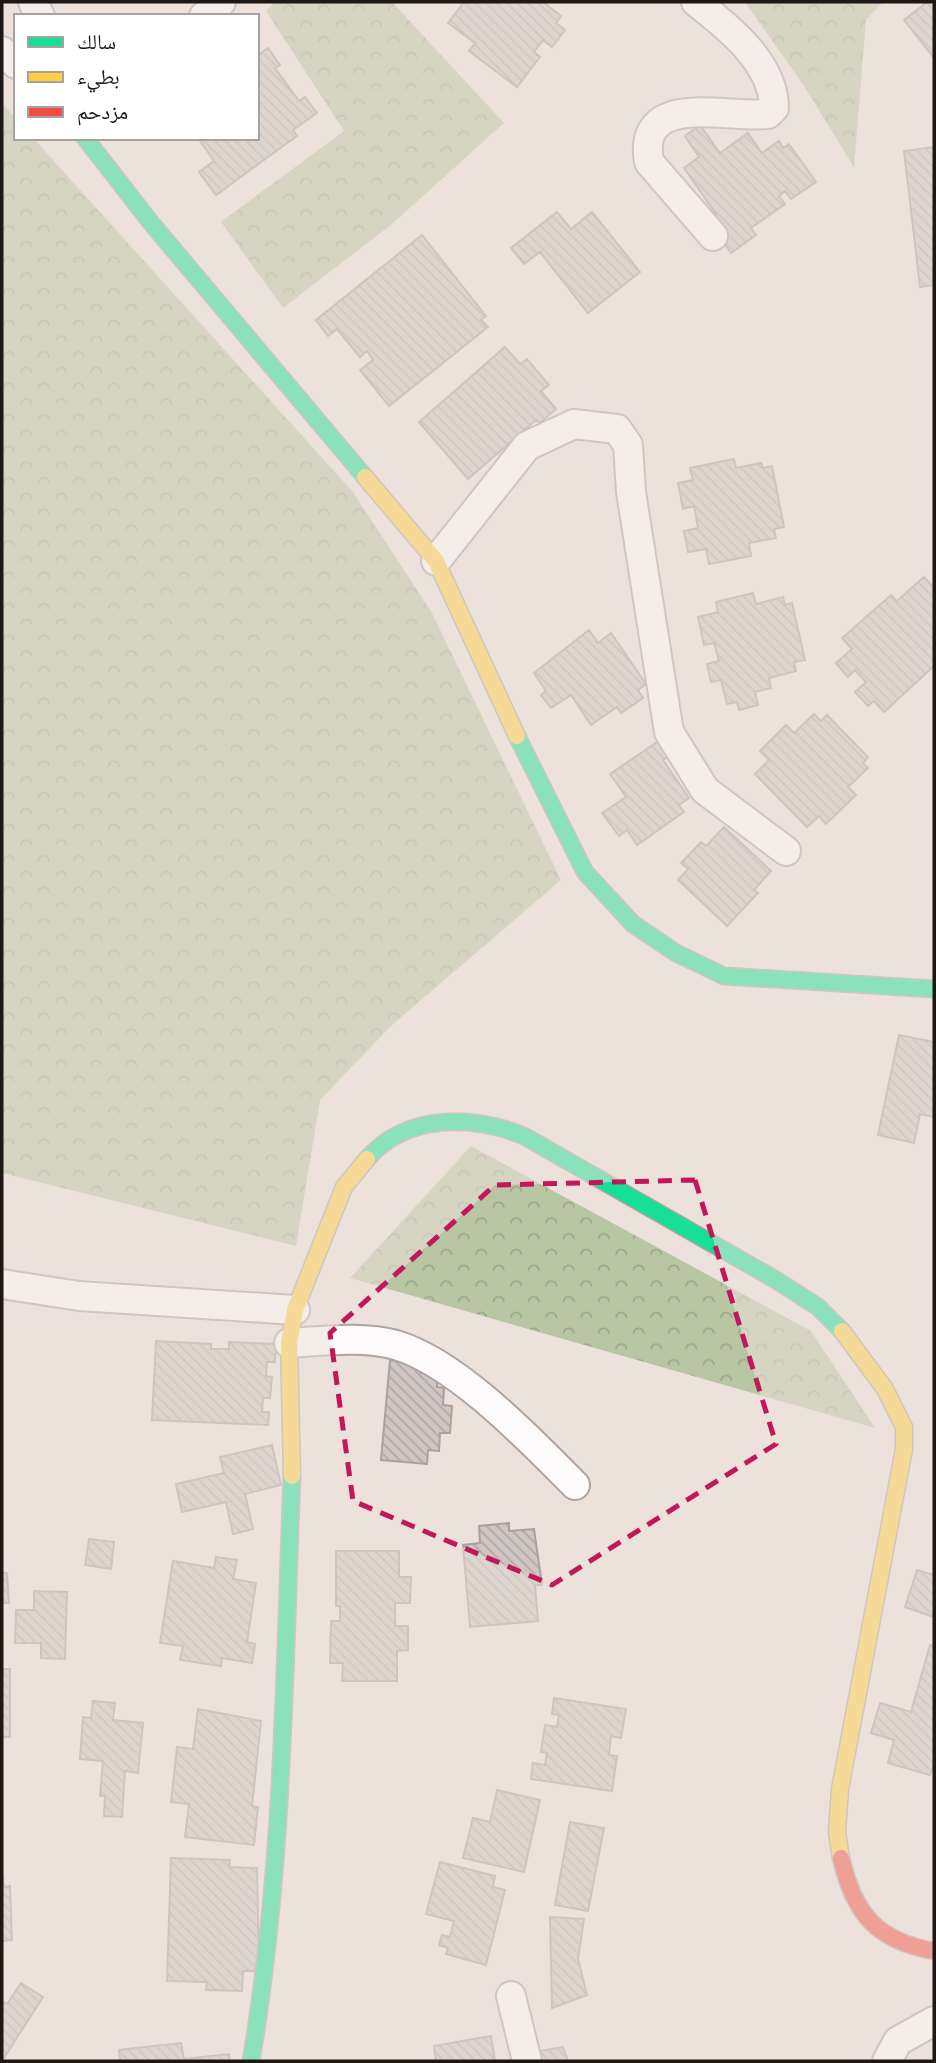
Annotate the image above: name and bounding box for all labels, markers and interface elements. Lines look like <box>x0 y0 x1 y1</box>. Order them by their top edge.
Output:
legend <box>14 14 259 140</box>
text: سالك <box>77 30 116 55</box>
text: بطيء <box>77 65 120 93</box>
text: مزدحم <box>77 100 128 126</box>

